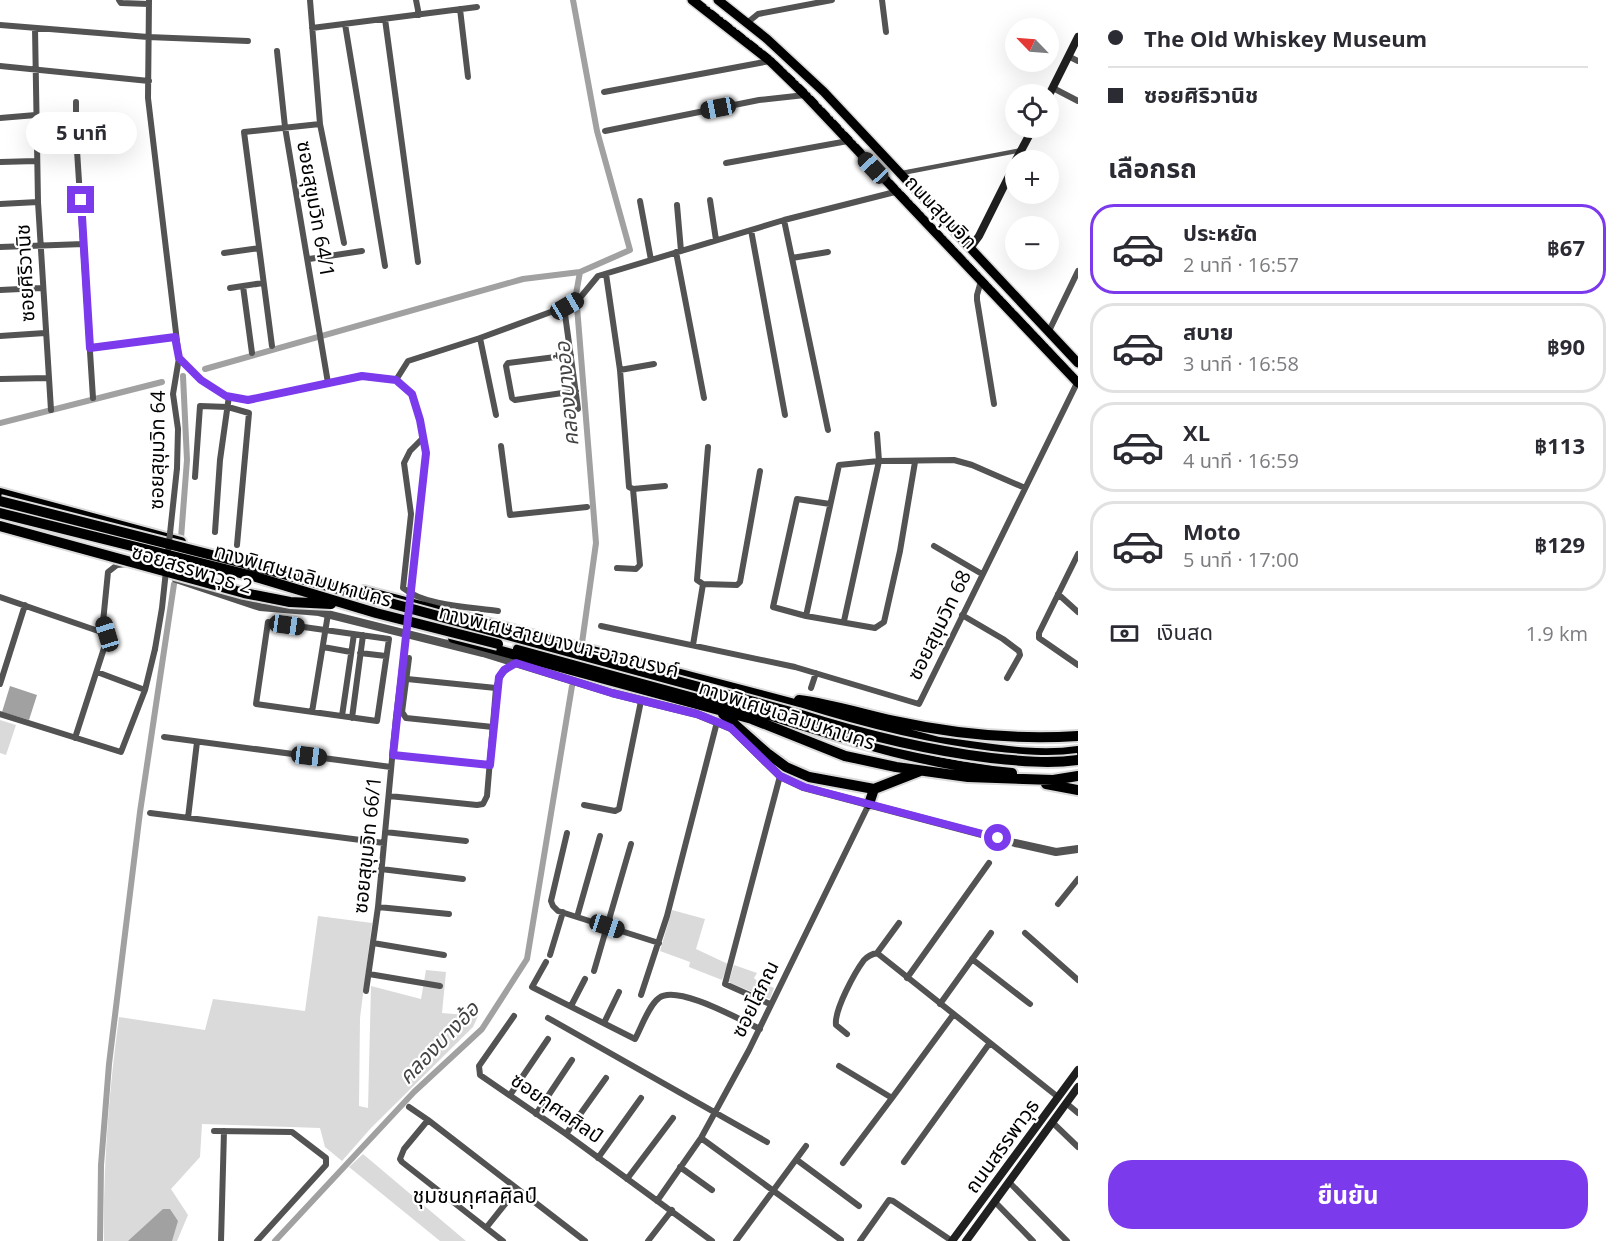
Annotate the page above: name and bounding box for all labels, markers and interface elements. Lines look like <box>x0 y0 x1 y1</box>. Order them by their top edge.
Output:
north arrow <box>1005 18 1059 72</box>
map controls <box>1005 18 1059 270</box>
text: The Old Whiskey Museum <box>1144 23 1427 53</box>
text: ซอยศิริวานิช <box>1144 79 1258 109</box>
button: locate <box>1005 84 1059 138</box>
car <box>699 96 737 120</box>
callout: 5 นาที <box>26 113 136 155</box>
text: 5 นาที <box>56 119 107 146</box>
street label: ซอยสุขุมวิท 64/1 <box>291 139 342 279</box>
car <box>854 149 892 187</box>
text: เลือกรถ <box>1108 149 1197 186</box>
button: + <box>1005 150 1059 204</box>
street label: ถนนสุขุมวิท <box>899 169 983 255</box>
route end <box>67 186 94 213</box>
button: − <box>1005 216 1059 270</box>
text: ประหยัด <box>1183 217 1258 247</box>
icon: car <box>1111 222 1165 276</box>
street label: ซอยศิริวานิช <box>8 223 41 323</box>
text: ฿67 <box>1547 232 1585 262</box>
text: 2 นาที · 16:57 <box>1183 251 1299 278</box>
car <box>547 289 587 323</box>
text: สบาย <box>1183 316 1233 346</box>
icon: car <box>1111 321 1165 375</box>
text: ฿90 <box>1547 331 1585 361</box>
water label: คลองบางอ้อ <box>547 340 585 448</box>
text: 3 นาที · 16:58 <box>1183 350 1299 377</box>
street label: ซอยสุขุมวิท 64 <box>142 390 171 510</box>
text: XL <box>1183 417 1210 447</box>
icon: car <box>1111 420 1165 474</box>
text: ฿113 <box>1534 430 1585 460</box>
text: 4 นาที · 16:59 <box>1183 447 1299 474</box>
text: Moto <box>1183 516 1241 546</box>
icon: car <box>1111 519 1165 573</box>
text: ฿129 <box>1534 529 1585 559</box>
street label: ทางพิเศษเฉลิมมหานคร <box>211 536 395 613</box>
street label: ซอยสรรพาวุธ 2 <box>129 537 256 600</box>
text: 5 นาที · 17:00 <box>1183 546 1299 573</box>
street label: ซอยสุขุมวิท 68 <box>900 565 977 684</box>
street label: ทางพิเศษสายบางนา-อาจณรงค์ <box>436 598 682 683</box>
car <box>93 614 121 654</box>
car <box>268 614 306 636</box>
text: เงินสด <box>1156 616 1213 646</box>
icon: cash <box>1108 617 1141 650</box>
text: 1.9 km <box>1526 620 1588 647</box>
street label: ทางพิเศษเฉลิมมหานคร <box>696 673 879 756</box>
car <box>290 745 328 767</box>
street label: ซอยสุขุมวิท 66/1 <box>346 775 387 915</box>
route start <box>984 824 1011 851</box>
car <box>587 912 627 940</box>
street label: ซอยโสภณ <box>724 956 785 1042</box>
water label: คลองบางอ้อ <box>392 994 485 1090</box>
street label: ซอยกุศลศิลป์ <box>506 1066 609 1149</box>
street label: ถนนสรรพาวุธ <box>958 1093 1045 1198</box>
button: ยืนยัน <box>1108 1160 1588 1229</box>
district label: ชุมชนกุศลศิลป์ <box>413 1181 537 1209</box>

